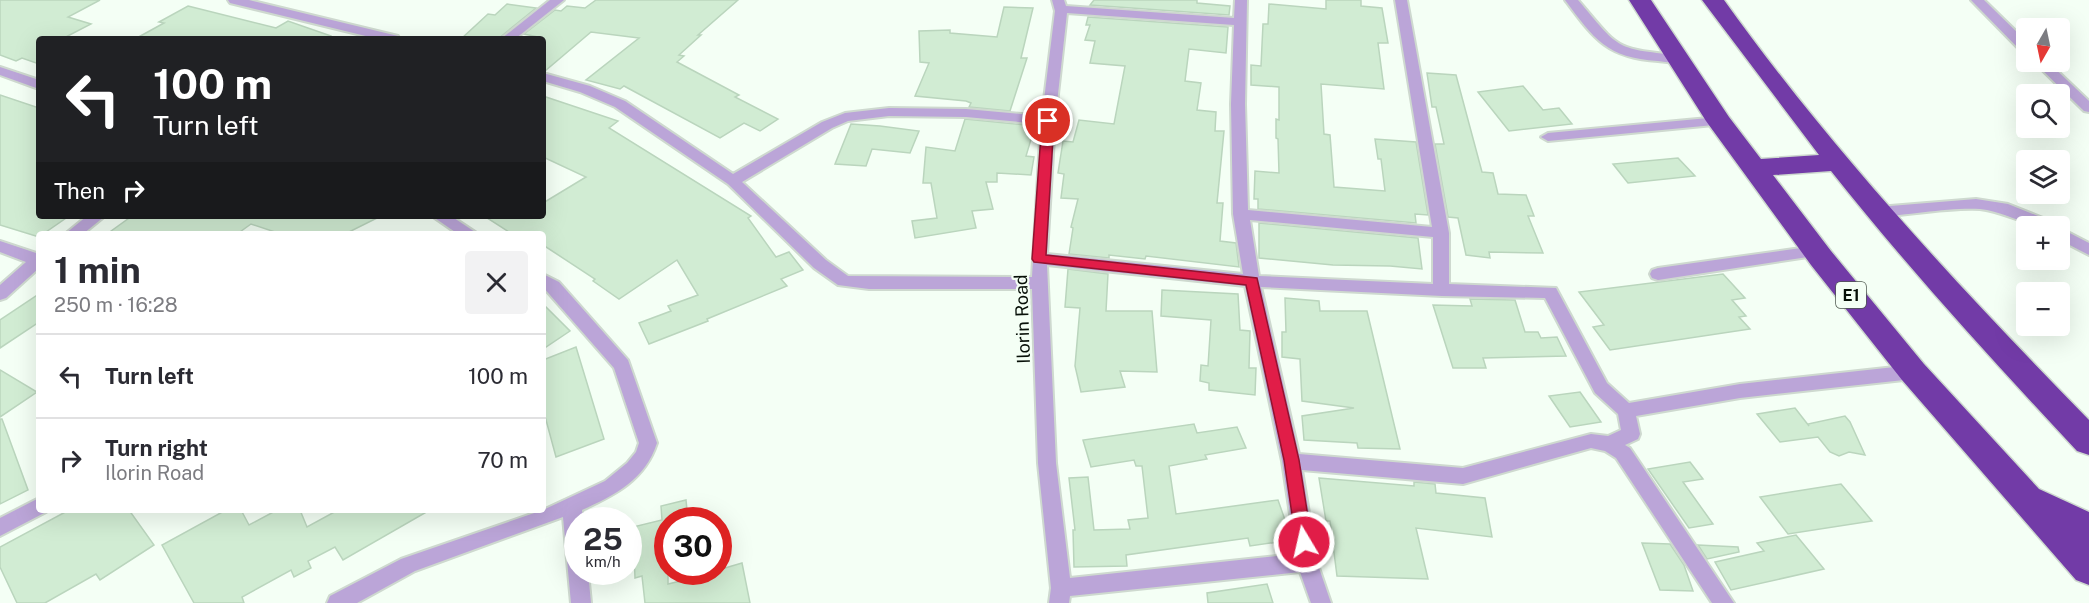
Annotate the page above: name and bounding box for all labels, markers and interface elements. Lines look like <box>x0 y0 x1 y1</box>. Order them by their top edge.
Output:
north arrow <box>2016 18 2070 72</box>
map controls <box>2016 18 2070 336</box>
text: 100 m <box>153 59 272 108</box>
icon: left <box>54 60 132 138</box>
button: search <box>2016 84 2070 138</box>
pin <box>1022 95 1073 146</box>
icon: arrive <box>1031 104 1064 137</box>
text: Turn left <box>153 109 259 141</box>
button: layers <box>2016 150 2070 204</box>
icon: right <box>117 174 150 207</box>
text: Then <box>54 178 105 204</box>
button: + <box>2016 216 2070 270</box>
text: 1 min <box>54 249 141 291</box>
button: close <box>465 251 528 314</box>
street label: Ilorin Road <box>1010 274 1034 364</box>
road number: E1 <box>1836 282 1866 308</box>
button: − <box>2016 282 2070 336</box>
text: 250 m · 16:28 <box>54 293 178 317</box>
icon: left <box>54 360 87 393</box>
text: Turn left <box>105 363 194 389</box>
text: 100 m <box>468 363 528 389</box>
text: Turn right <box>105 435 208 461</box>
icon: right <box>54 444 87 477</box>
text: 70 m <box>477 447 528 473</box>
text: Ilorin Road <box>105 461 204 485</box>
speed limit sign: 30 <box>654 507 732 585</box>
position arrow <box>1272 510 1336 574</box>
text: 25 <box>583 521 623 557</box>
text: km/h <box>585 553 621 570</box>

